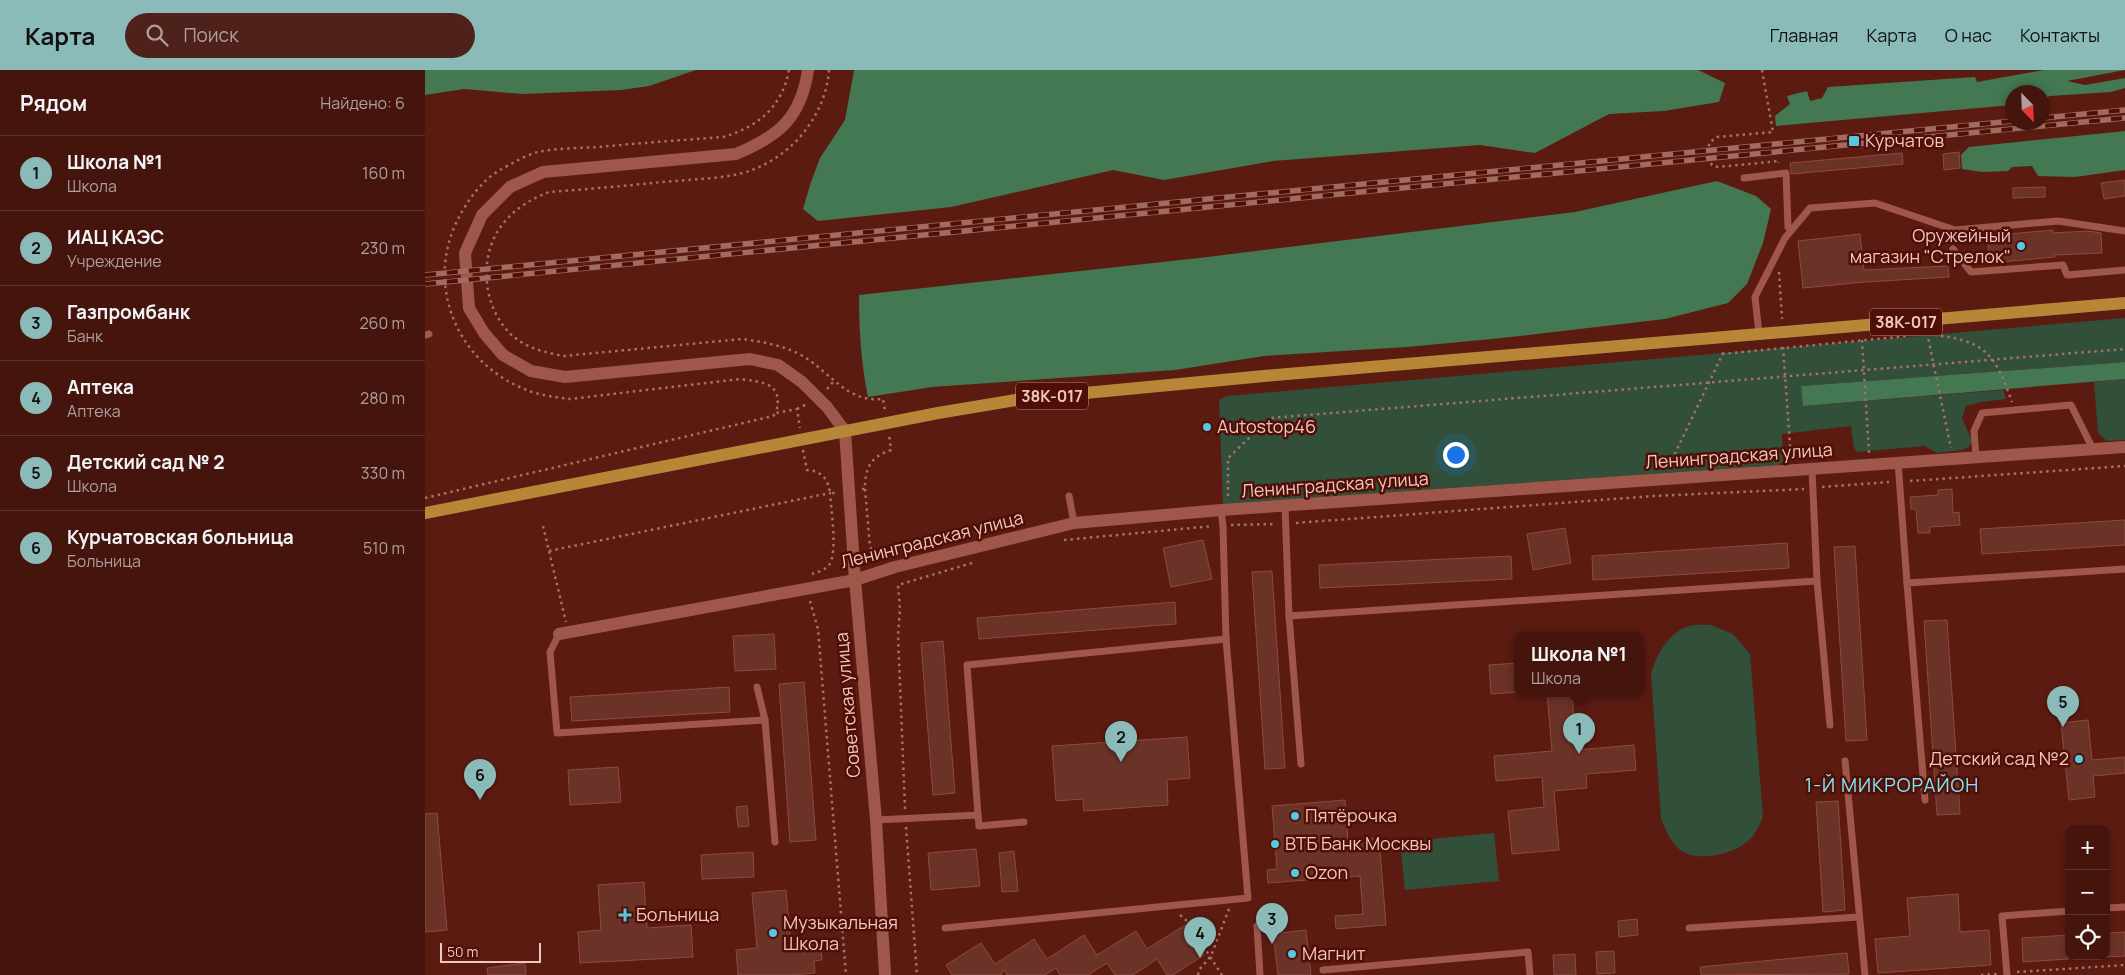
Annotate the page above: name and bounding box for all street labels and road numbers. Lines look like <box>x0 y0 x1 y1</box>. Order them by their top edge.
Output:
road number: 38К-017 <box>1870 308 1942 336</box>
road number: 38К-017 <box>1016 382 1088 410</box>
street label: Ленинградская улица <box>1644 436 1833 474</box>
street label: Ленинградская улица <box>1240 465 1429 503</box>
street label: Ленинградская улица <box>838 505 1026 573</box>
street label: Советская улица <box>829 631 865 779</box>

